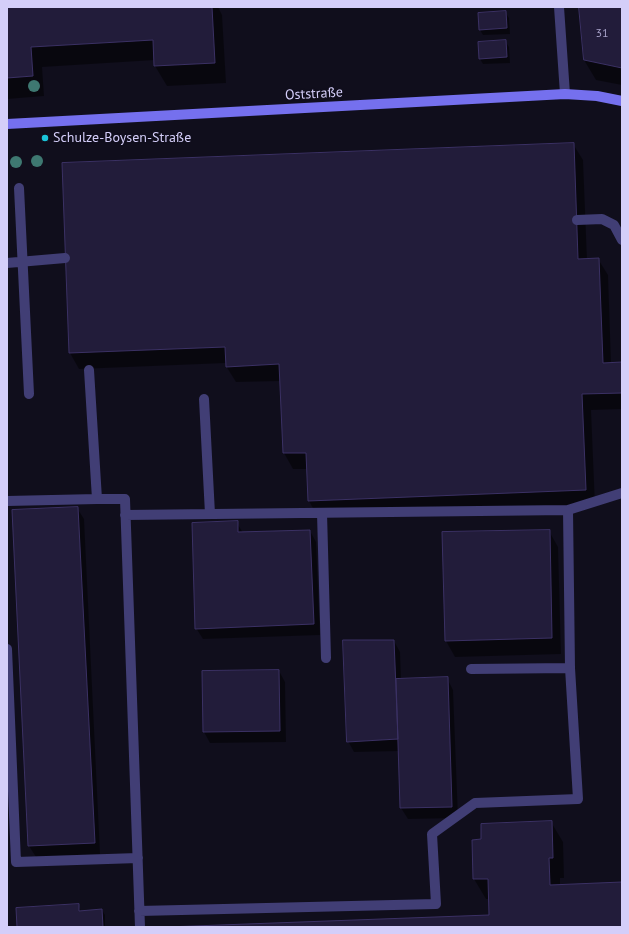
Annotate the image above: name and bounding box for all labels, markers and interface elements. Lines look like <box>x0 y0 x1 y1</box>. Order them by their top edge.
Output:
house number: 31 <box>595 27 609 41</box>
street label: Oststraße <box>285 84 343 104</box>
place label: Schulze-Boysen-Straße <box>53 130 191 146</box>
marker: Schulze-Boysen-Straße <box>40 133 50 143</box>

